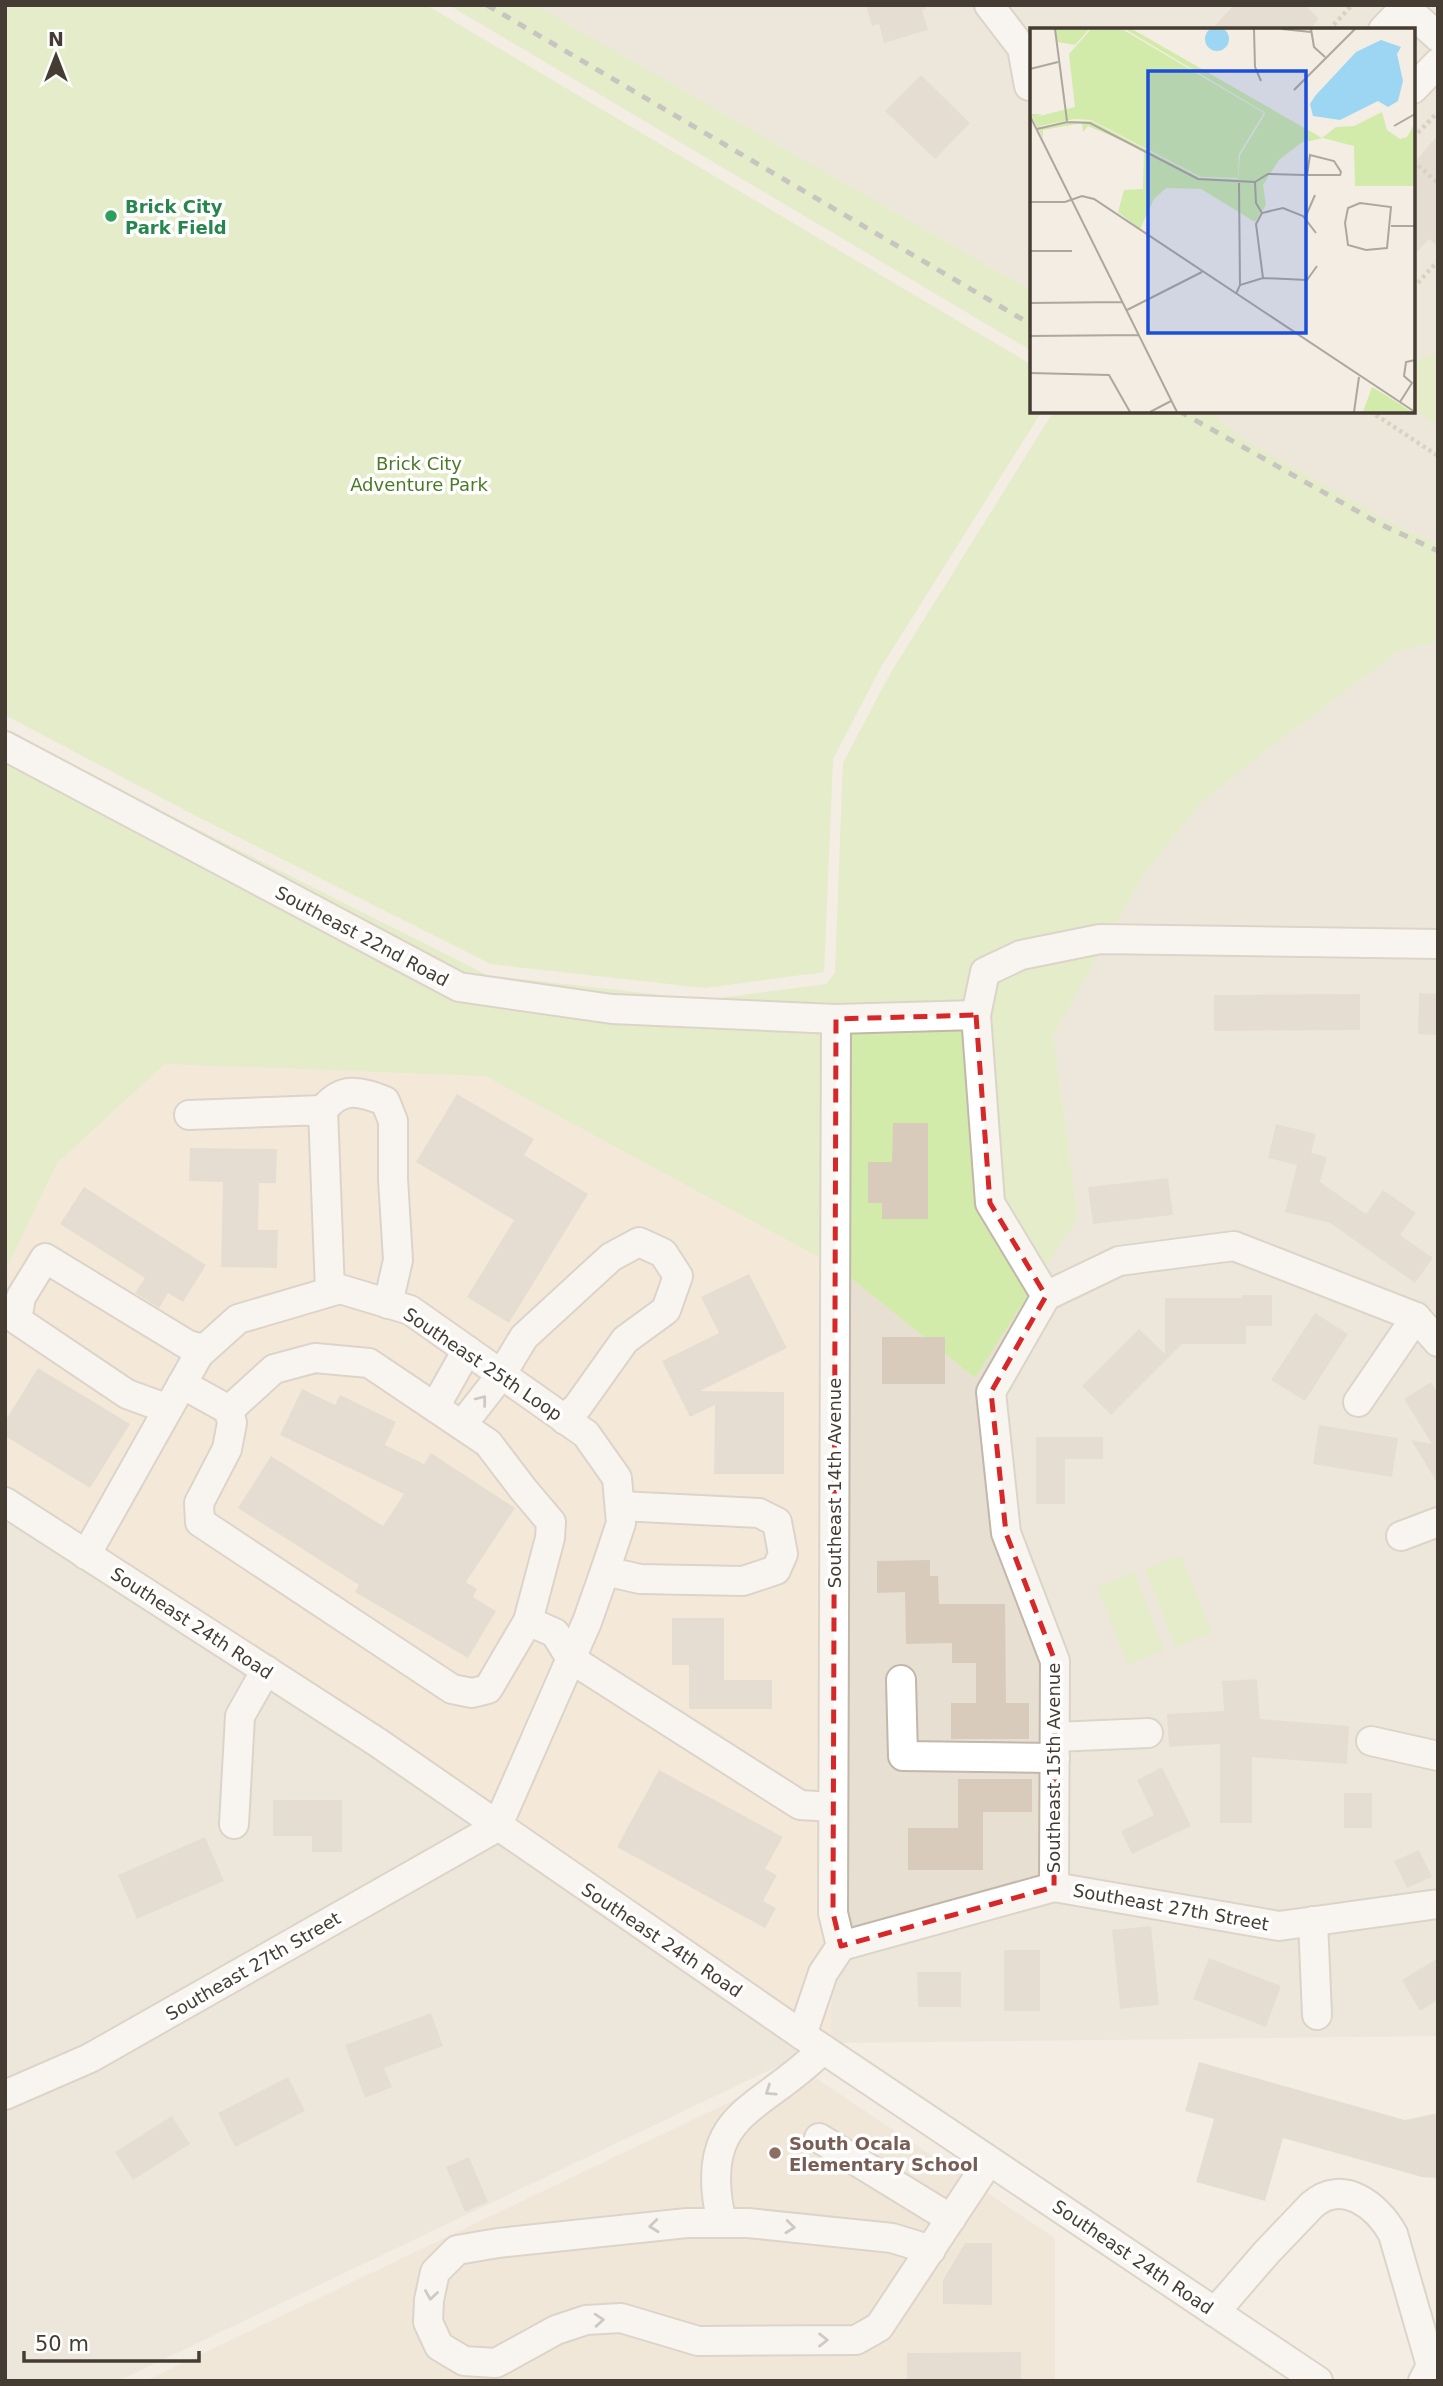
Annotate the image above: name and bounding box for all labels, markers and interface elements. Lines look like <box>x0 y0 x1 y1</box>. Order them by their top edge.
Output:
north arrow <box>21 21 91 91</box>
text: N <box>48 28 64 50</box>
inset map <box>1030 28 1415 413</box>
place label: Brick City Park Field <box>125 196 227 238</box>
marker: Brick City Park Field <box>103 208 119 224</box>
park label: Brick City Adventure Park <box>350 453 488 495</box>
street label: Southeast 22nd Road <box>272 881 452 991</box>
street label: Southeast 25th Loop <box>400 1303 566 1425</box>
street label: Southeast 14th Avenue <box>824 1378 845 1588</box>
one-way arrow <box>473 1395 486 1408</box>
street label: Southeast 24th Road <box>107 1563 277 1683</box>
street label: Southeast 15th Avenue <box>1043 1663 1064 1873</box>
street label: Southeast 24th Road <box>578 1878 746 2002</box>
street label: Southeast 27th Street <box>1071 1879 1271 1935</box>
street label: Southeast 27th Street <box>162 1907 344 2025</box>
one-way arrow <box>765 2083 778 2096</box>
place label: South Ocala Elementary School <box>789 2133 978 2175</box>
marker: South Ocala Elementary School <box>767 2145 783 2161</box>
street label: Southeast 24th Road <box>1049 2195 1217 2319</box>
one-way arrow <box>648 2219 659 2234</box>
one-way arrow <box>784 2219 795 2234</box>
one-way arrow <box>424 2289 439 2301</box>
one-way arrow <box>593 2312 604 2327</box>
scale bar <box>24 2320 200 2364</box>
text: 50 m <box>35 2332 89 2356</box>
one-way arrow <box>818 2332 829 2348</box>

